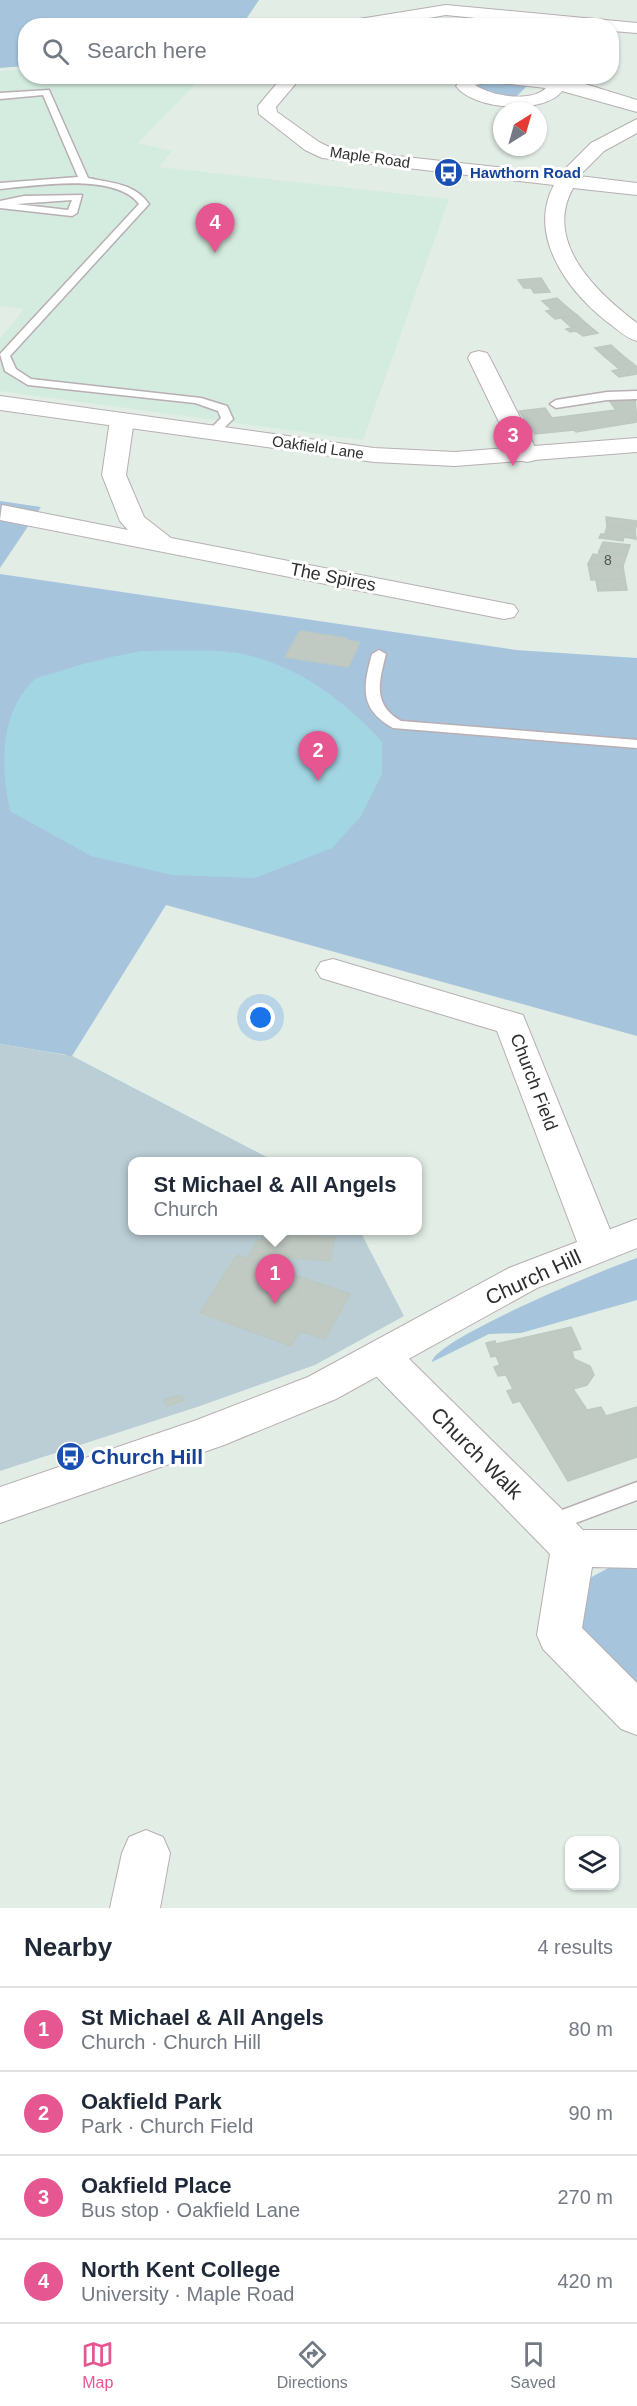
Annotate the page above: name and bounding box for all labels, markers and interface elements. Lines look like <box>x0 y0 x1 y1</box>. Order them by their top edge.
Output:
search box <box>18 18 619 84</box>
icon: search <box>39 35 72 68</box>
text: Search here <box>87 38 207 63</box>
north arrow <box>493 102 547 156</box>
street label: Maple Road <box>329 143 411 171</box>
bus stop icon: Hawthorn Road <box>433 156 465 188</box>
place label: Hawthorn Road <box>470 164 581 181</box>
pin: 4 <box>196 204 234 253</box>
pin: 3 <box>494 416 532 466</box>
street label: Oakfield Lane <box>271 432 365 462</box>
house number: 8 <box>604 552 612 568</box>
street label: The Spires <box>288 559 378 595</box>
pin: 2 <box>298 732 338 781</box>
your location <box>246 1003 275 1032</box>
street label: Church Field <box>506 1031 562 1133</box>
popup <box>128 1157 422 1235</box>
text: St Michael & All Angels <box>154 1172 396 1197</box>
text: Church <box>154 1198 218 1220</box>
street label: Church Hill <box>482 1245 584 1309</box>
pin: 1 <box>256 1254 294 1304</box>
street label: Church Walk <box>427 1403 528 1504</box>
bus stop icon: Church Hill <box>54 1440 86 1472</box>
place label: Church Hill <box>91 1445 203 1468</box>
map controls <box>565 1836 619 1890</box>
button: layers <box>565 1836 619 1890</box>
text: Nearby <box>24 1932 112 1962</box>
text: 4 results <box>537 1936 613 1958</box>
text: St Michael & All Angels <box>81 2005 324 2030</box>
text: 1 <box>38 2018 49 2040</box>
text: 80 m <box>569 2018 613 2040</box>
text: Church · Church Hill <box>81 2031 261 2053</box>
text: Oakfield Park <box>81 2089 222 2114</box>
text: 2 <box>38 2102 49 2124</box>
text: 90 m <box>569 2102 613 2124</box>
text: Park · Church Field <box>81 2115 253 2137</box>
text: Oakfield Place <box>81 2173 231 2198</box>
text: 3 <box>38 2186 49 2208</box>
text: 270 m <box>557 2186 613 2208</box>
text: Bus stop · Oakfield Lane <box>81 2199 300 2221</box>
text: North Kent College <box>81 2257 280 2282</box>
text: 4 <box>38 2270 49 2292</box>
text: 420 m <box>557 2270 613 2292</box>
text: University · Maple Road <box>81 2283 294 2305</box>
tab: Map <box>81 2338 114 2392</box>
tab: Directions <box>277 2338 348 2392</box>
tab: Saved <box>510 2338 556 2392</box>

